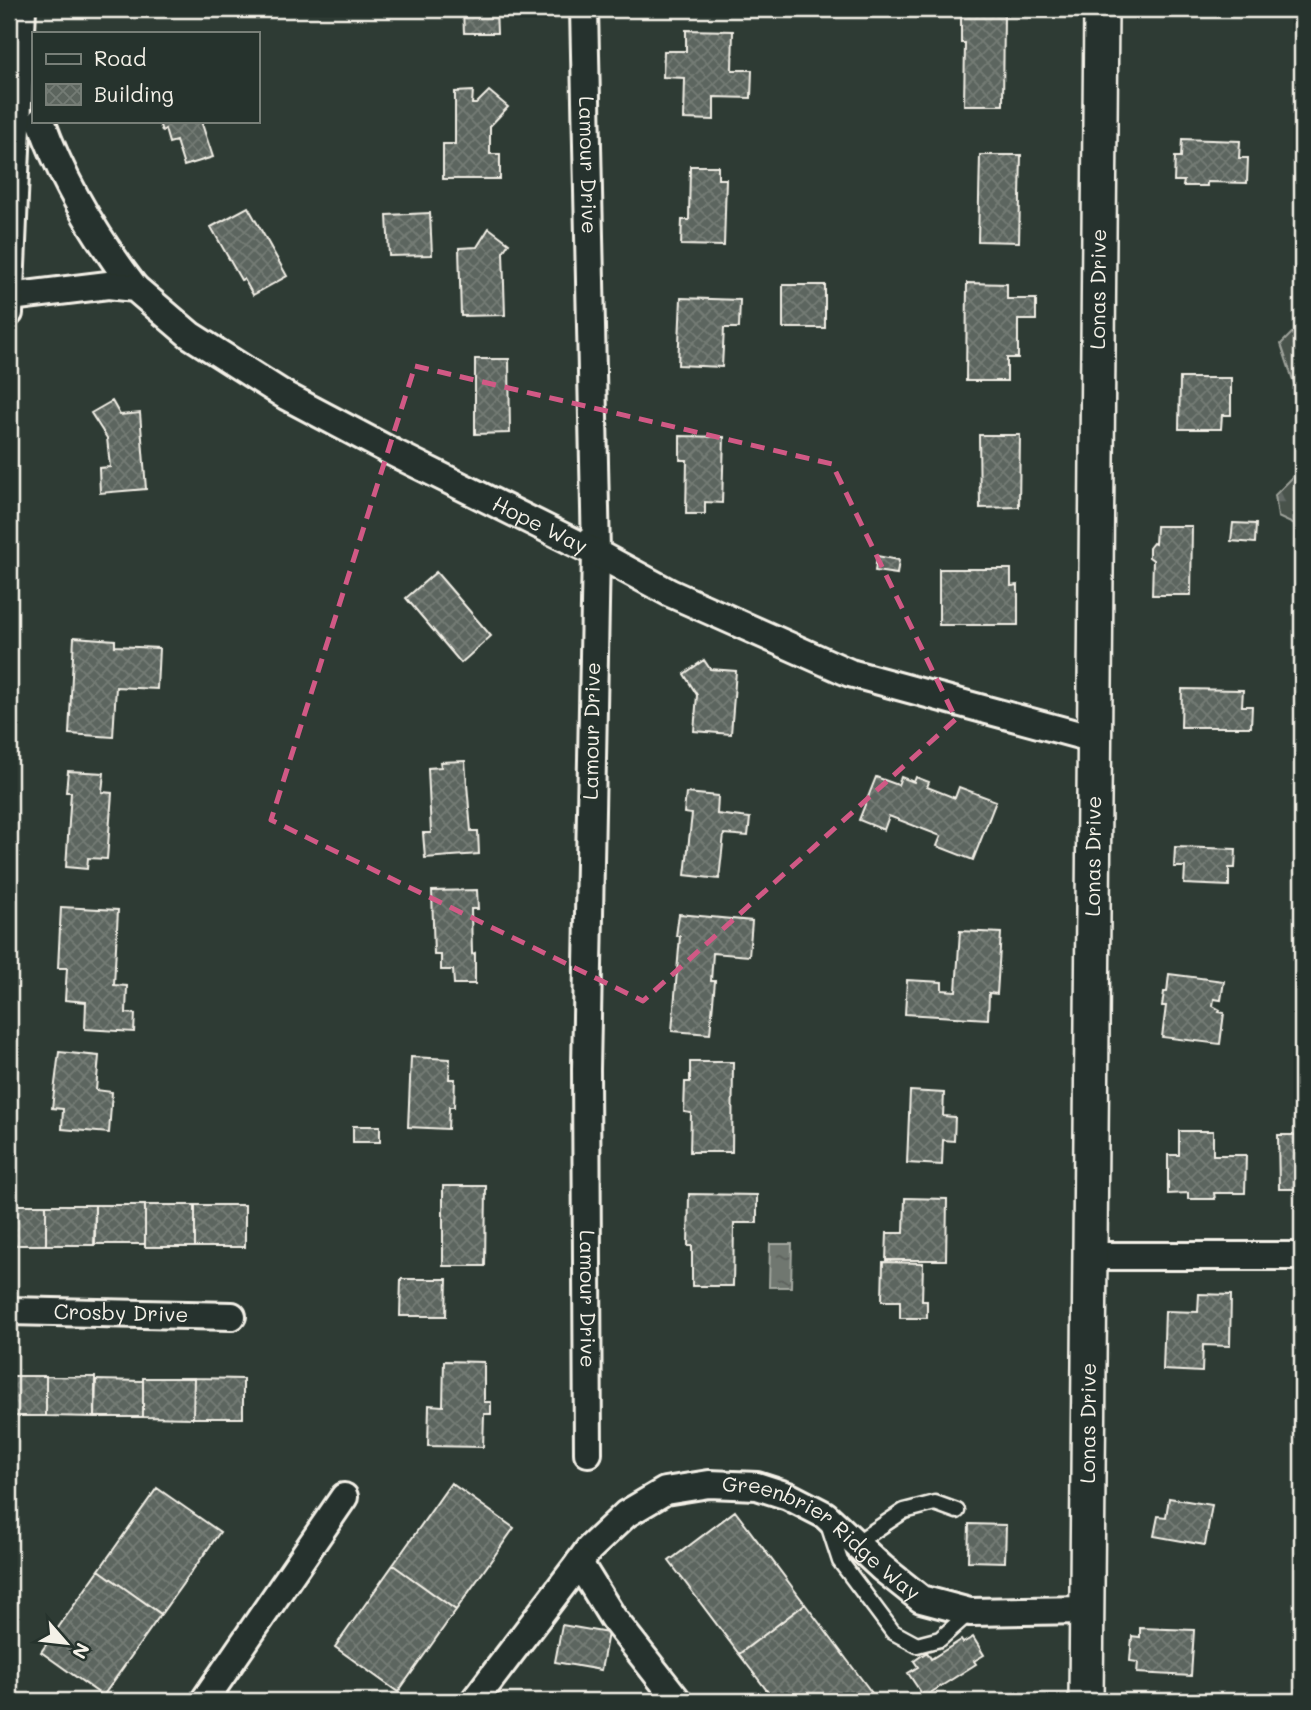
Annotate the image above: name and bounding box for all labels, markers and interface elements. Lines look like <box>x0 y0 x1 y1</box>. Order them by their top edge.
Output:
legend <box>32 32 259 122</box>
text: Road <box>94 44 146 71</box>
text: Building <box>94 80 174 107</box>
street label: Lamour Drive <box>574 96 604 234</box>
street label: Lonas Drive <box>1083 229 1111 350</box>
street label: Hope Way <box>489 489 593 559</box>
street label: Lamour Drive <box>576 662 605 800</box>
street label: Lonas Drive <box>1078 796 1106 916</box>
street label: Lamour Drive <box>575 1230 603 1368</box>
street label: Crosby Drive <box>53 1297 189 1327</box>
street label: Lonas Drive <box>1073 1363 1101 1483</box>
street label: Greenbrier Ridge Way <box>721 1470 927 1605</box>
north arrow <box>32 1608 102 1678</box>
text: N <box>67 1639 96 1663</box>

